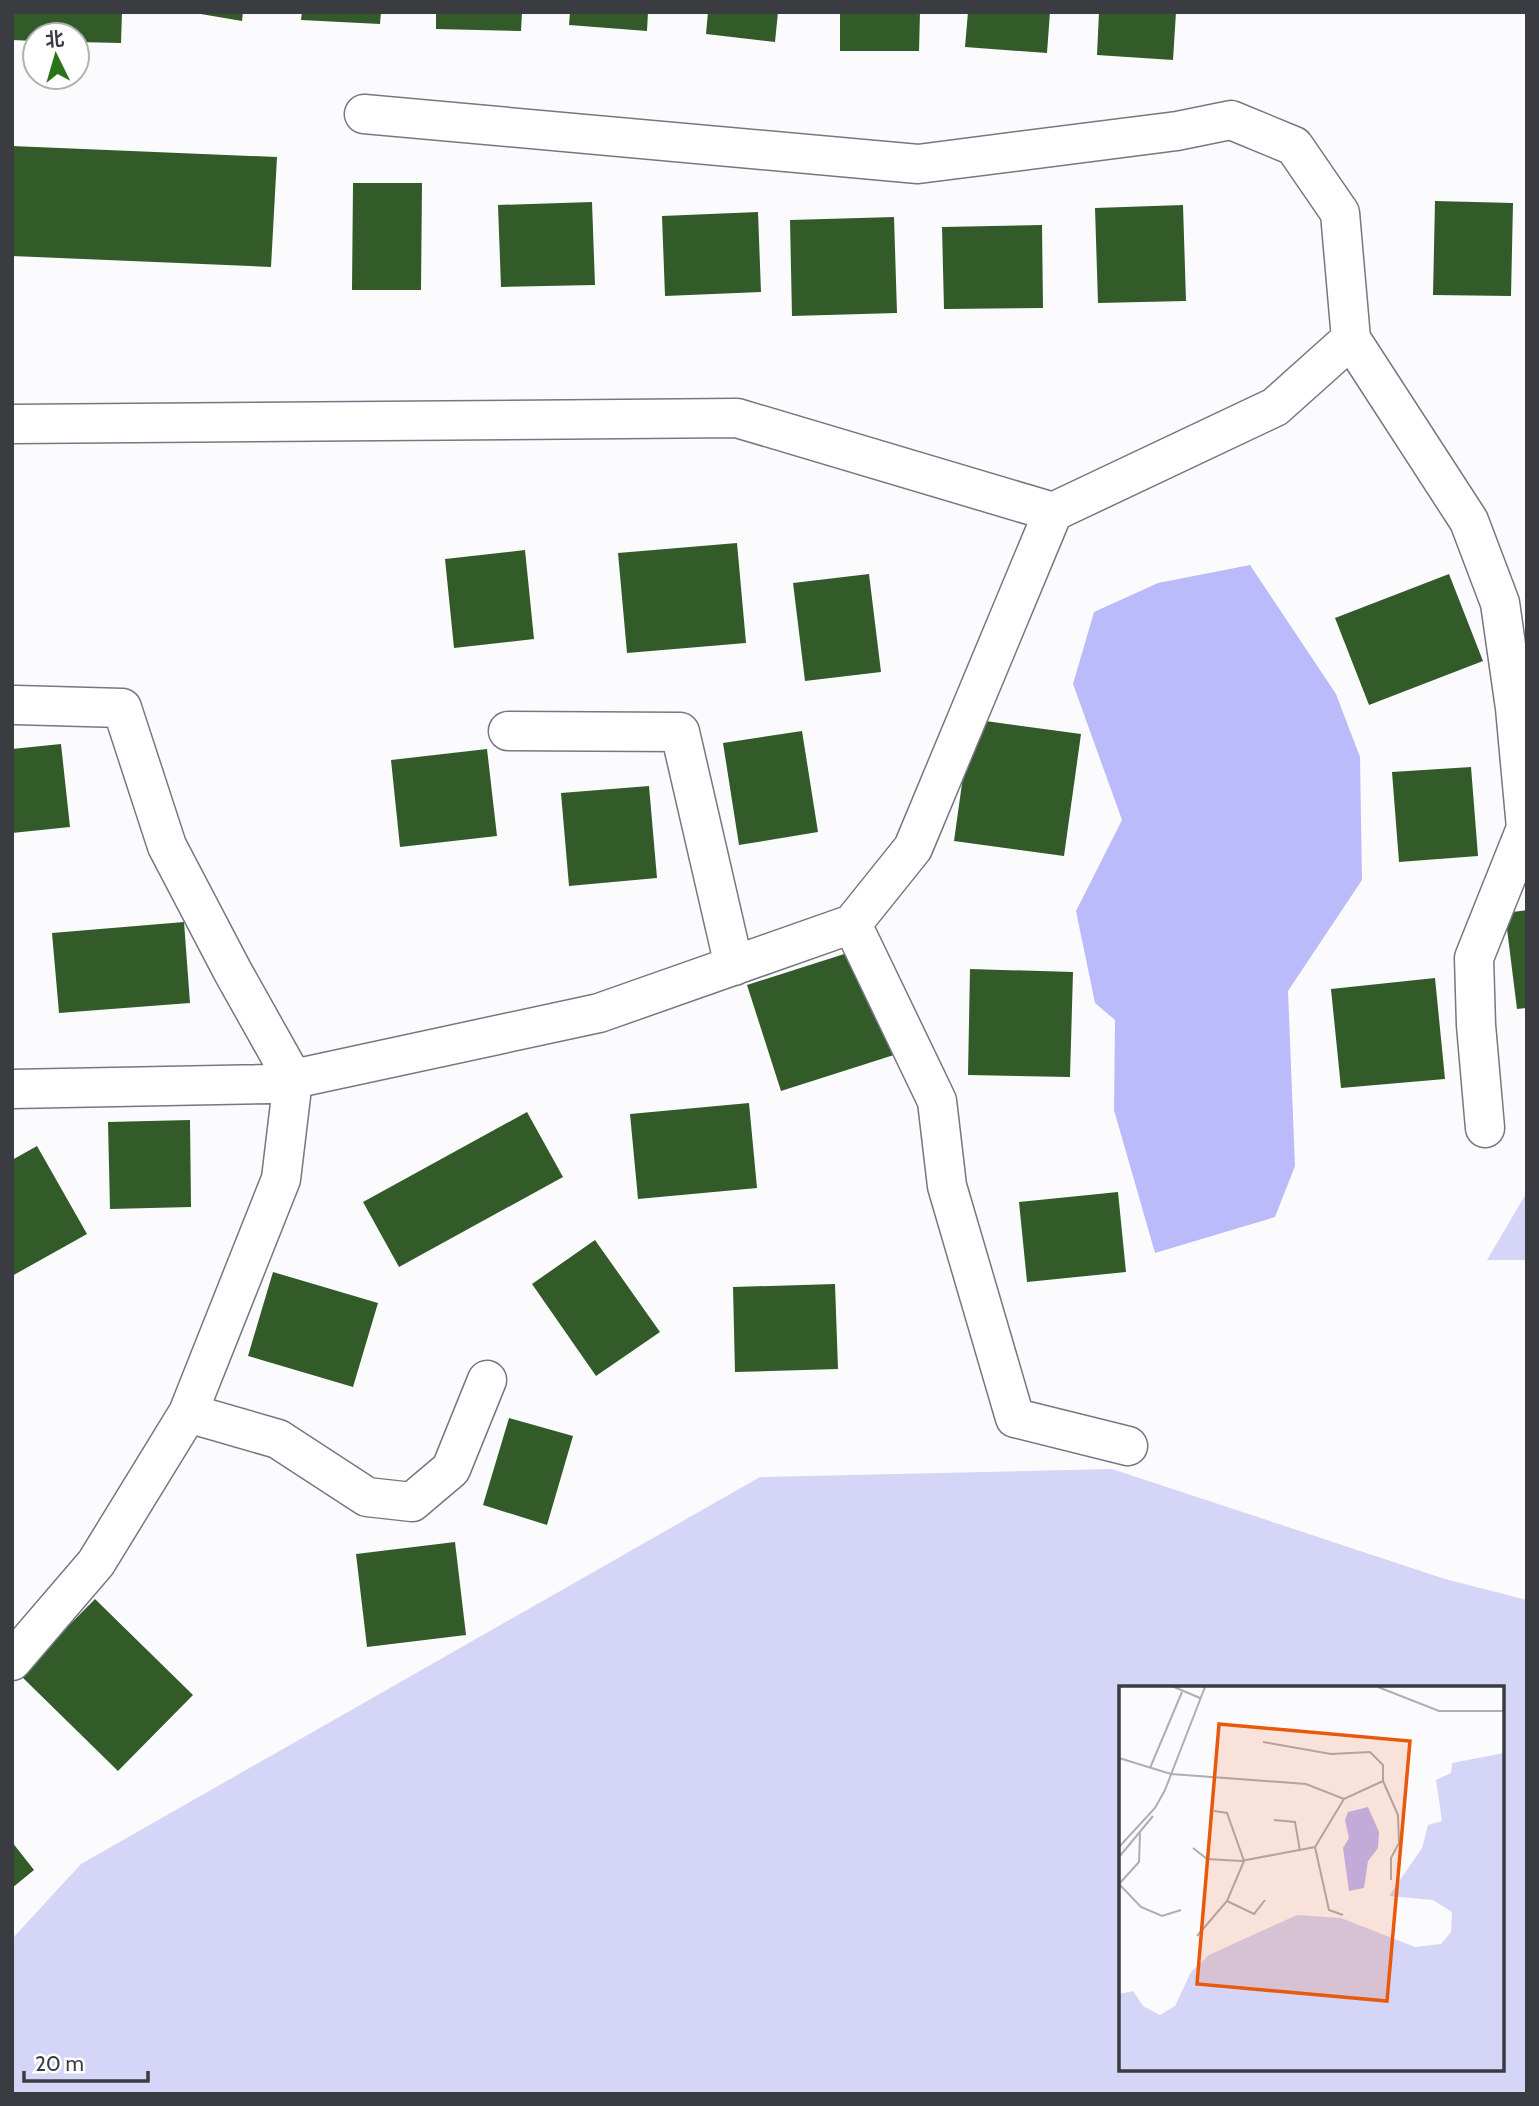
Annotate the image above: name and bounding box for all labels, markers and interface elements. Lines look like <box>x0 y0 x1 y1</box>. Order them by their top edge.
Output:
north arrow <box>21 21 91 91</box>
text: 北 <box>44 27 65 52</box>
inset map <box>1119 1686 1504 2071</box>
scale bar <box>24 2039 149 2084</box>
text: 20 m <box>35 2051 84 2076</box>

